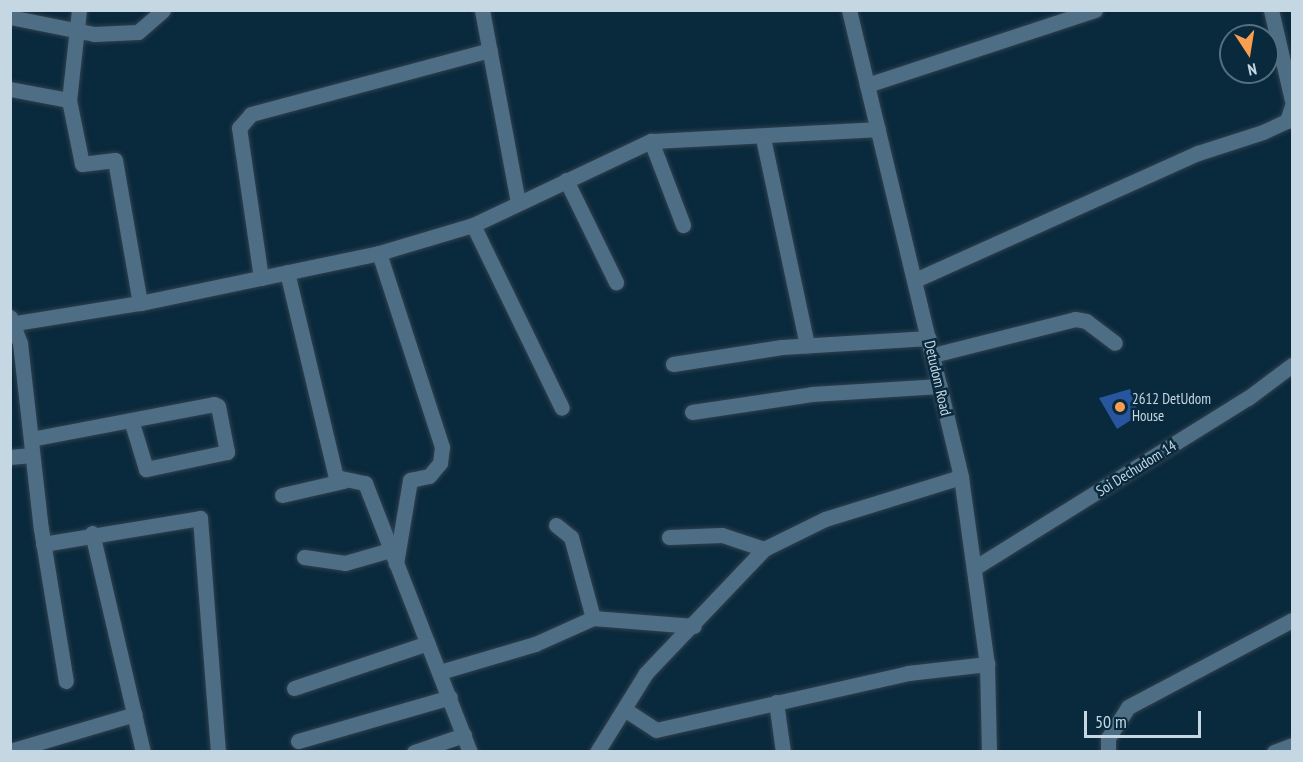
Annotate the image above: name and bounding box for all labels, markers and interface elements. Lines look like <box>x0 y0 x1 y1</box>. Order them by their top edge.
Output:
north arrow <box>1219 24 1279 84</box>
text: N <box>1246 59 1259 80</box>
street label: Detudom Road <box>921 339 955 417</box>
place label: 2612 DetUdom House <box>1132 389 1211 424</box>
marker: 2612 DetUdom House <box>1113 400 1127 414</box>
street label: Soi Dechudom 14 <box>1093 436 1179 500</box>
scale bar <box>1087 699 1204 737</box>
text: 50 m <box>1095 710 1127 733</box>

